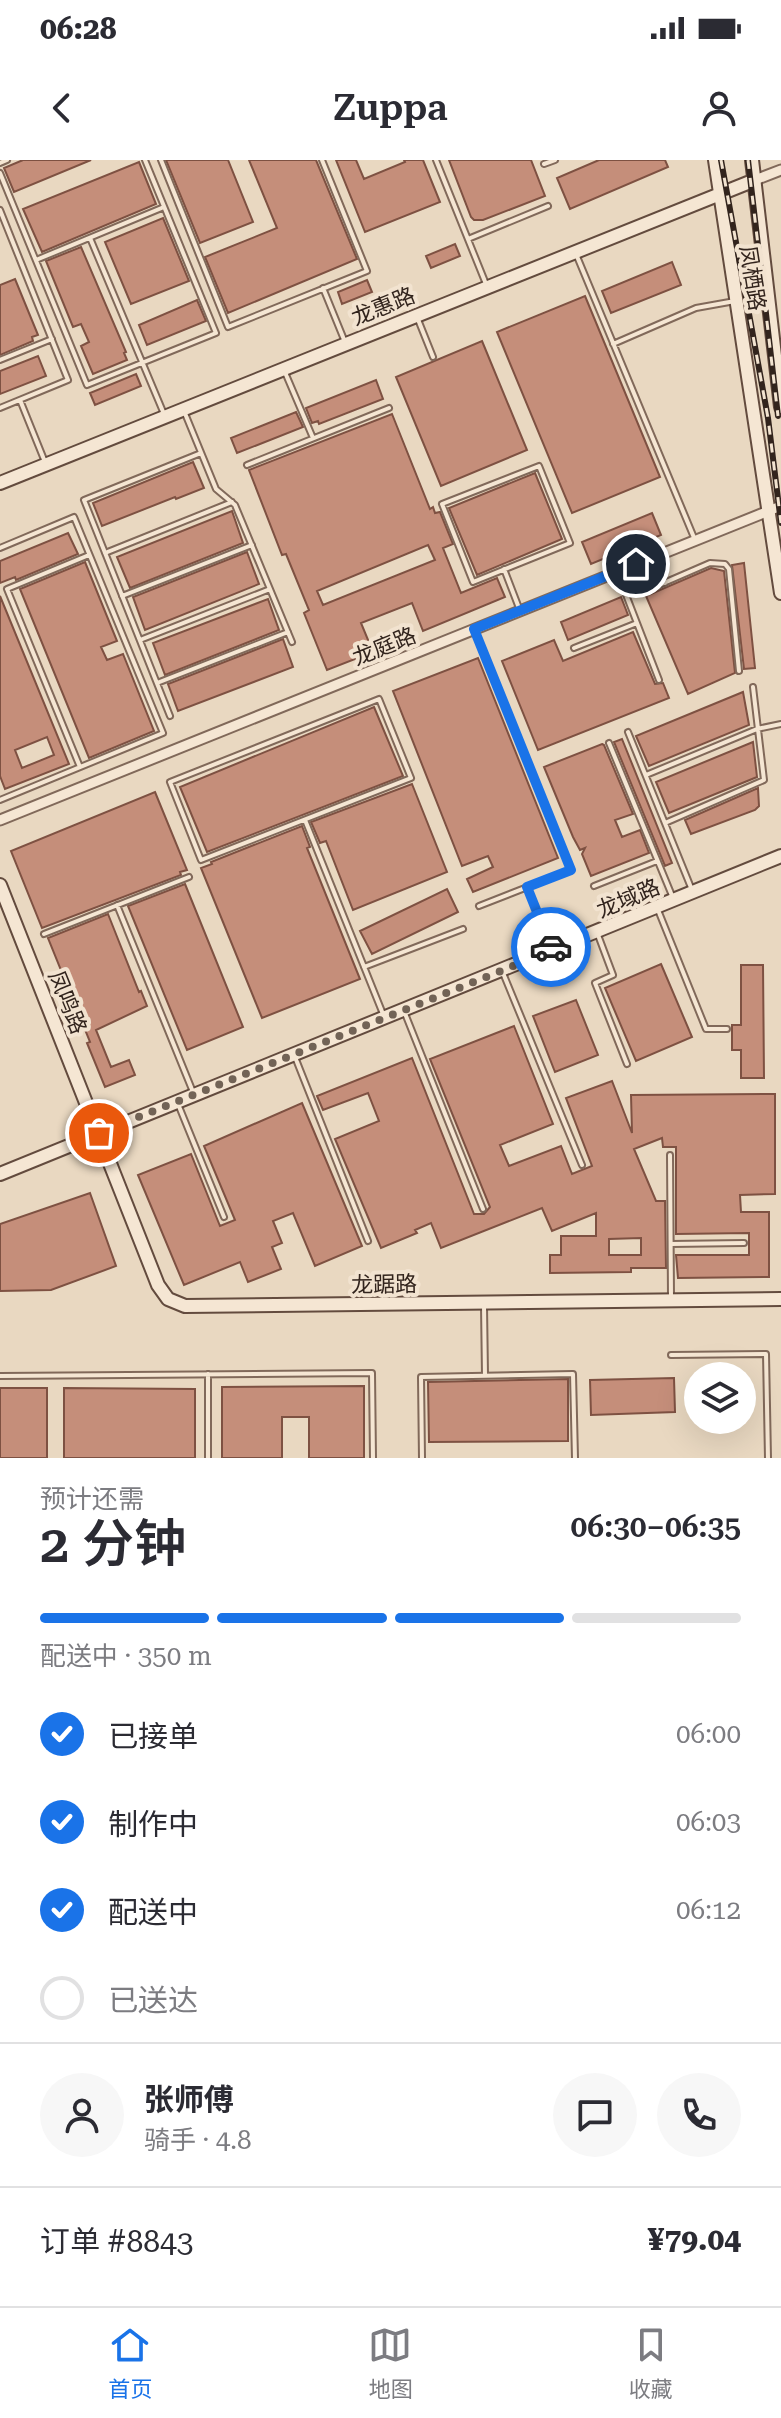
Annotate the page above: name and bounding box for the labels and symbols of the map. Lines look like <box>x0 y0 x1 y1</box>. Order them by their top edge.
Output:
street label: 凤栖路 <box>735 244 770 313</box>
street label: 龙惠路 <box>348 283 418 330</box>
pin <box>602 530 670 598</box>
street label: 龙庭路 <box>349 623 419 670</box>
street label: 龙域路 <box>593 874 663 923</box>
courier <box>511 907 591 987</box>
street label: 凤鸣路 <box>44 967 91 1037</box>
pin <box>65 1099 133 1167</box>
street label: 龙踞路 <box>351 1271 417 1298</box>

